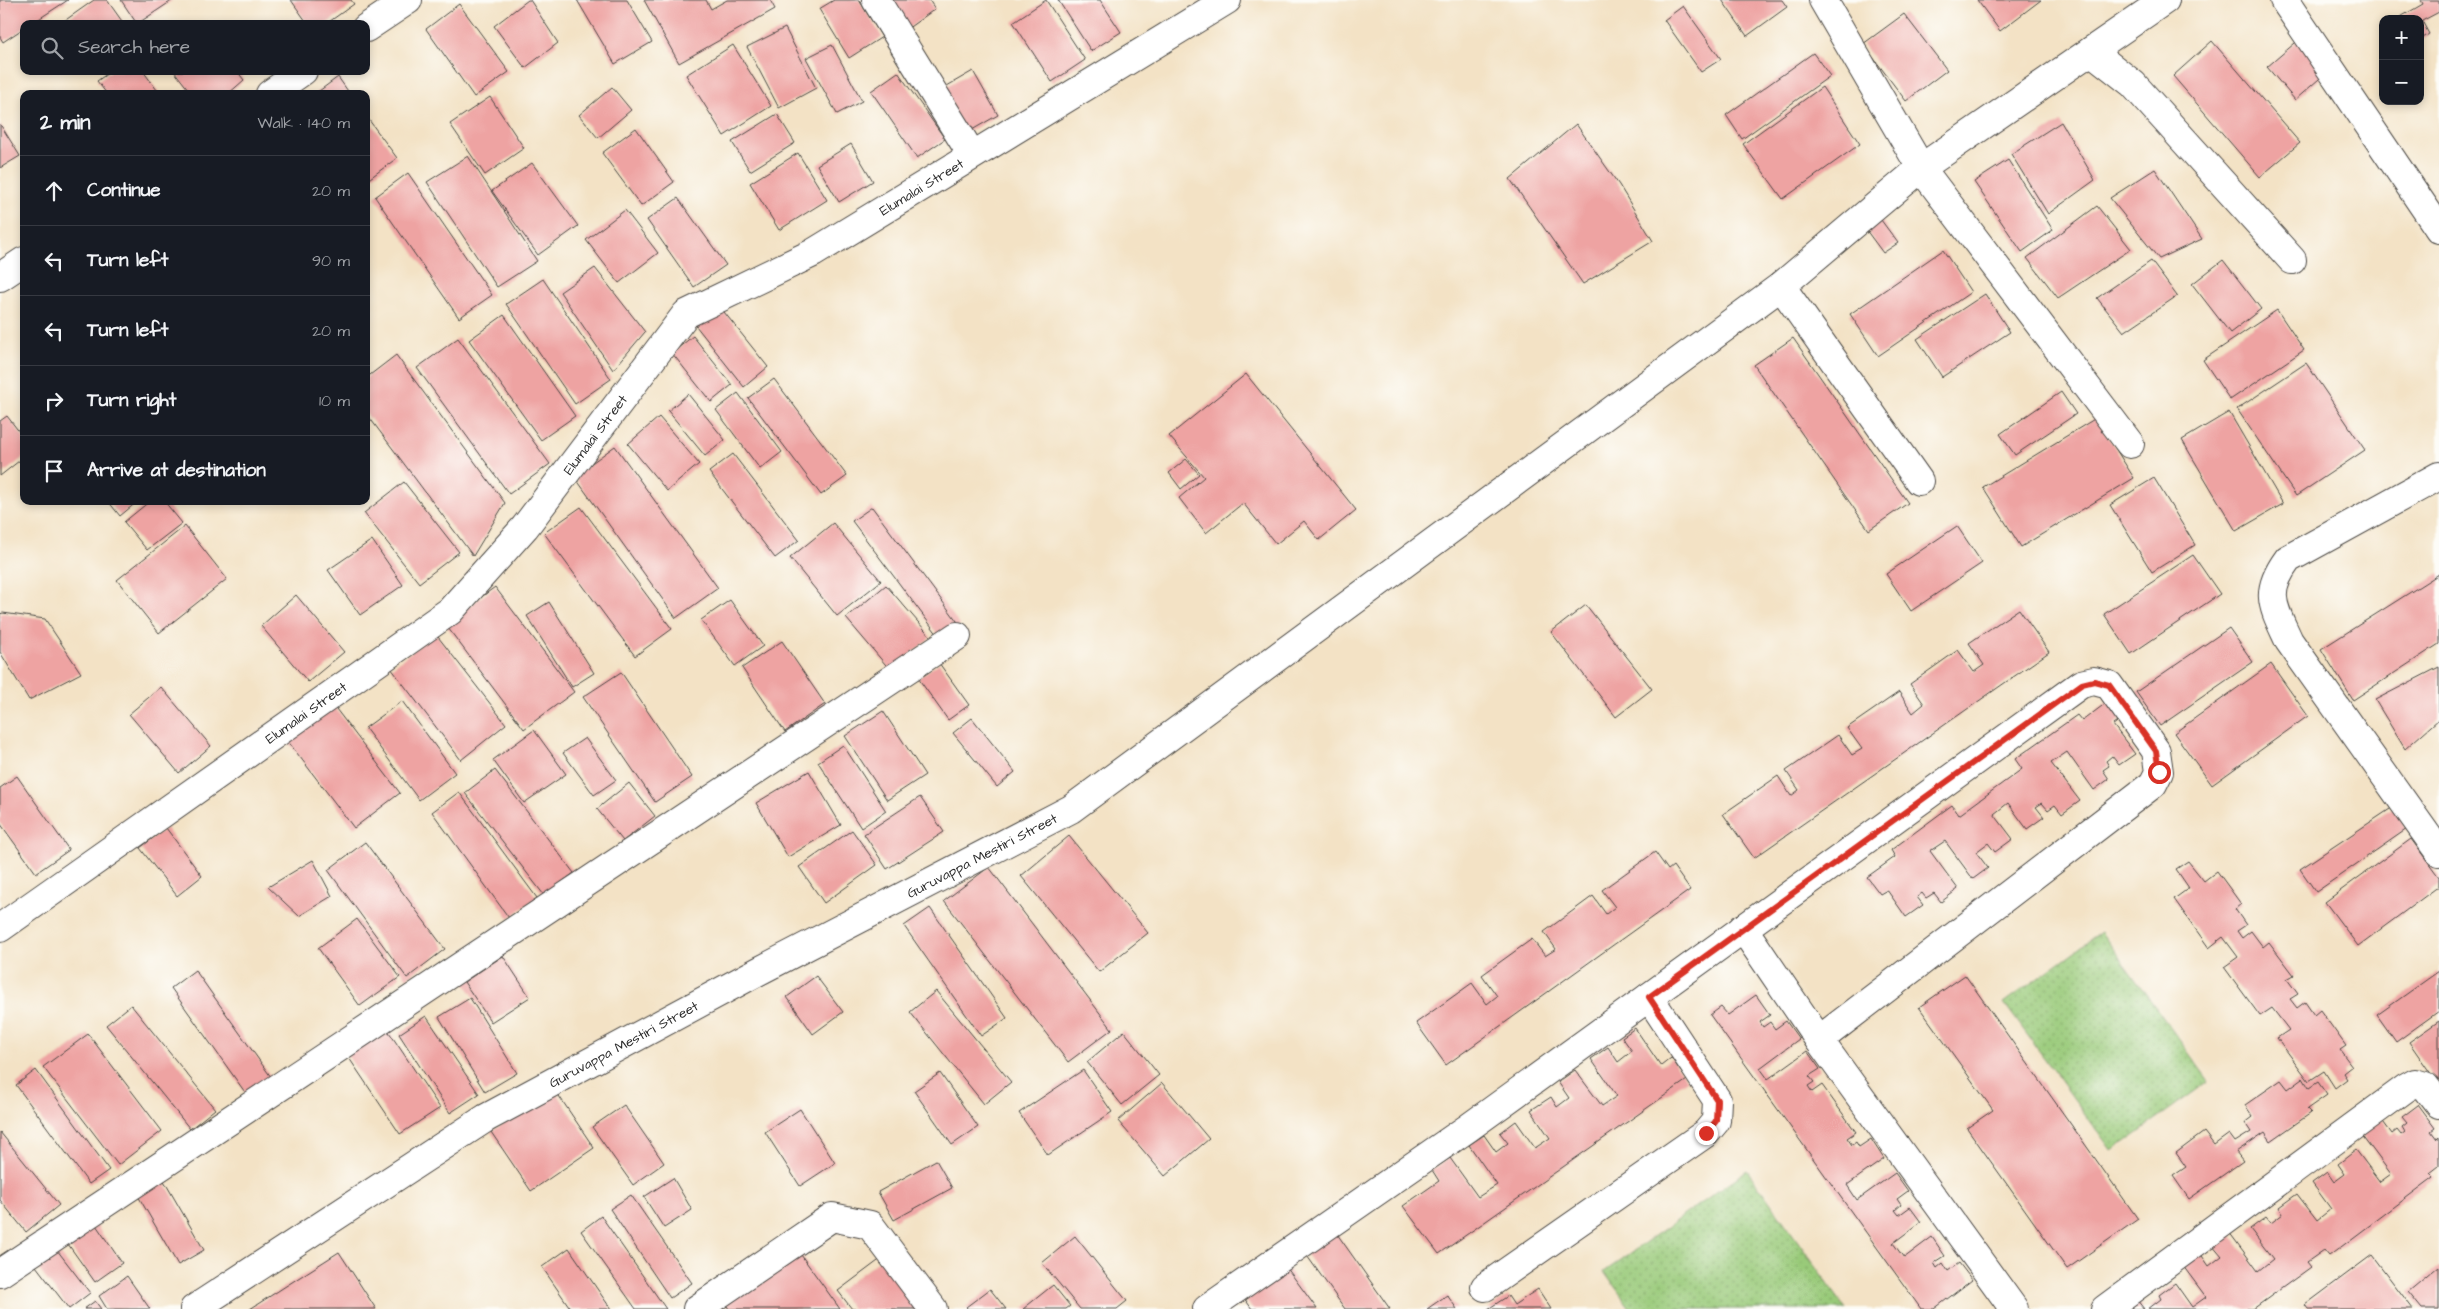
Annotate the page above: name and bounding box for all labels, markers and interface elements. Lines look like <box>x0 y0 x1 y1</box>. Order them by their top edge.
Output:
map controls <box>2379 15 2424 105</box>
button: + <box>2379 15 2424 60</box>
search box <box>20 20 370 75</box>
icon: search <box>38 34 66 62</box>
text: Search here <box>78 34 190 61</box>
button: − <box>2379 60 2424 105</box>
text: 2 min <box>40 108 90 137</box>
text: Walk · 140 m <box>258 112 350 134</box>
street label: Elumalai Street <box>876 154 968 221</box>
icon: ahead <box>40 177 68 205</box>
text: Continue <box>87 177 161 204</box>
text: 20 m <box>312 180 350 202</box>
icon: left <box>40 247 68 275</box>
text: Turn left <box>87 247 168 274</box>
text: 90 m <box>312 250 350 272</box>
icon: left <box>40 317 68 345</box>
text: Turn left <box>87 317 168 344</box>
text: 20 m <box>312 320 350 342</box>
icon: right <box>40 387 68 415</box>
text: Turn right <box>87 387 176 414</box>
text: 10 m <box>319 390 350 412</box>
street label: Elumalai Street <box>559 391 633 479</box>
icon: arrive <box>40 457 68 485</box>
text: Arrive at destination <box>87 457 266 484</box>
street label: Elumalai Street <box>261 677 352 749</box>
route start <box>2148 761 2171 784</box>
street label: Guruvappa Mestiri Street <box>903 809 1061 904</box>
street label: Guruvappa Mestiri Street <box>546 996 702 1093</box>
route end <box>1695 1122 1718 1145</box>

